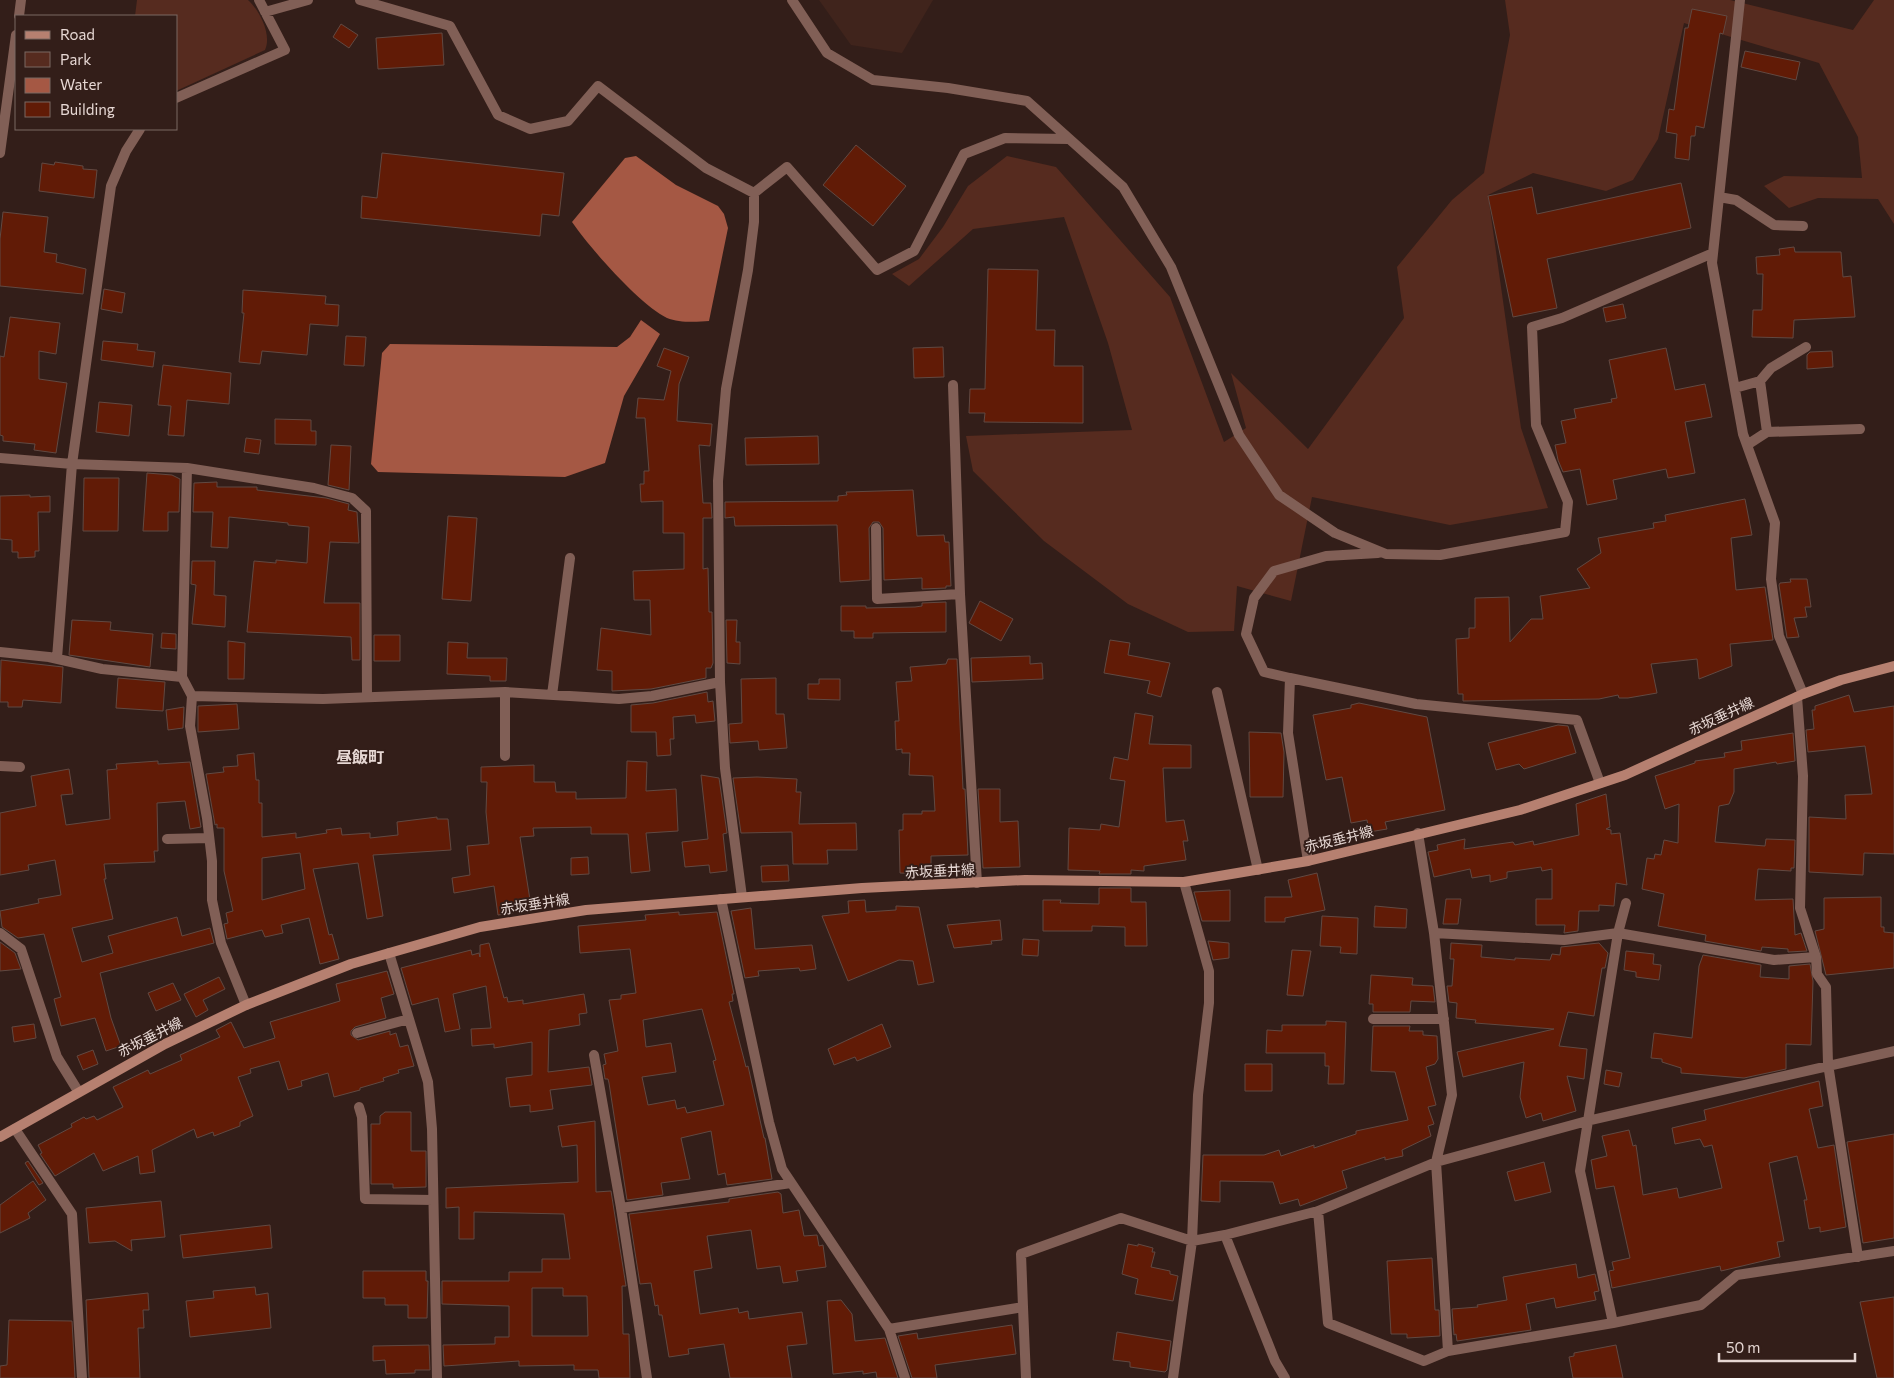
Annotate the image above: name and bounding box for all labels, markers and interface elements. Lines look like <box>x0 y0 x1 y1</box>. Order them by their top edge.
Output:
legend <box>15 15 178 130</box>
text: Road <box>60 25 95 43</box>
text: Park <box>60 50 91 68</box>
text: Water <box>60 75 102 93</box>
text: Building <box>60 100 115 118</box>
street label: 赤坂垂井線 <box>1685 693 1756 738</box>
district label: 昼飯町 <box>336 747 384 766</box>
street label: 赤坂垂井線 <box>1303 822 1375 855</box>
street label: 赤坂垂井線 <box>905 860 975 881</box>
street label: 赤坂垂井線 <box>499 890 571 917</box>
street label: 赤坂垂井線 <box>115 1013 185 1060</box>
scale bar <box>1719 1330 1855 1362</box>
text: 50 m <box>1726 1338 1760 1356</box>

